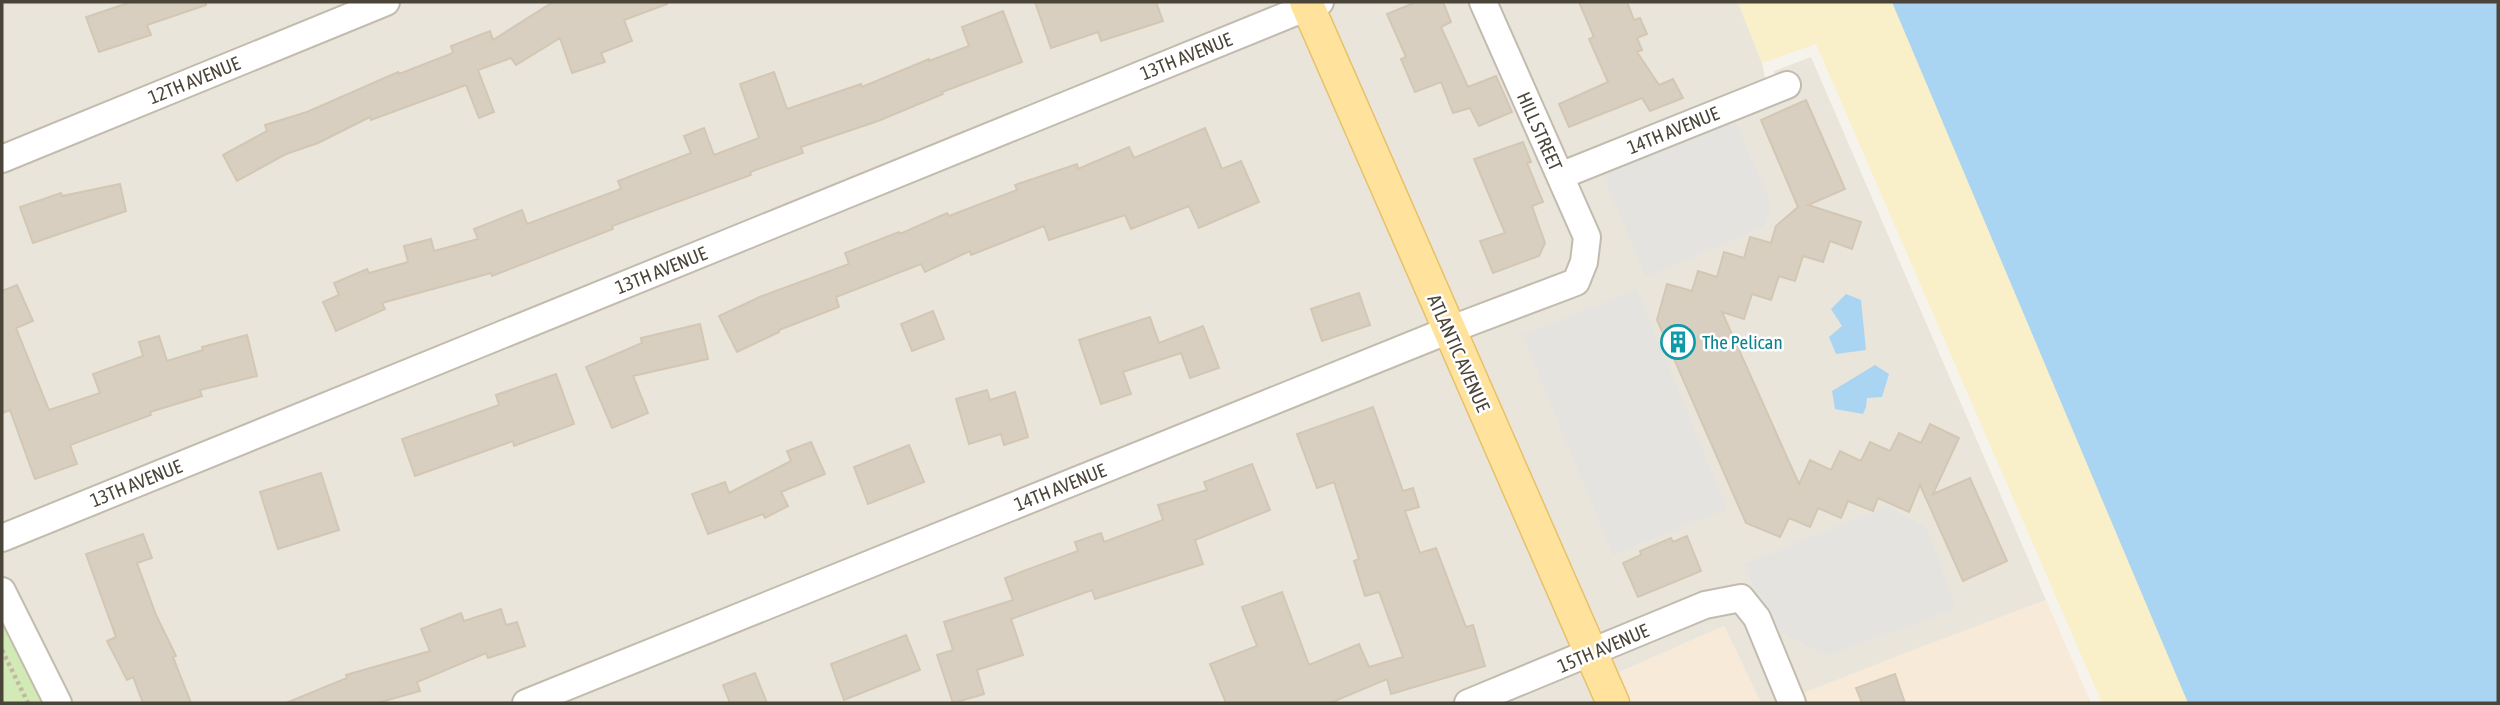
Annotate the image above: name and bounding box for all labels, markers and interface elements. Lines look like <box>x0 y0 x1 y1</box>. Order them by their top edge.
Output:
street label: 13TH AVENUE <box>1137 28 1235 84</box>
street label: 12TH AVENUE <box>145 52 243 108</box>
street label: HILL STREET <box>1513 88 1567 174</box>
street label: 14TH AVENUE <box>1624 102 1722 158</box>
street label: 13TH AVENUE <box>612 242 710 298</box>
street label: ATLANTIC AVENUE <box>1423 291 1495 415</box>
building icon: The Pelican <box>1659 323 1697 361</box>
place label: The Pelican <box>1702 331 1783 353</box>
street label: 13TH AVENUE <box>87 455 185 511</box>
street label: 14TH AVENUE <box>1011 459 1109 515</box>
street label: 15TH AVENUE <box>1554 619 1652 677</box>

